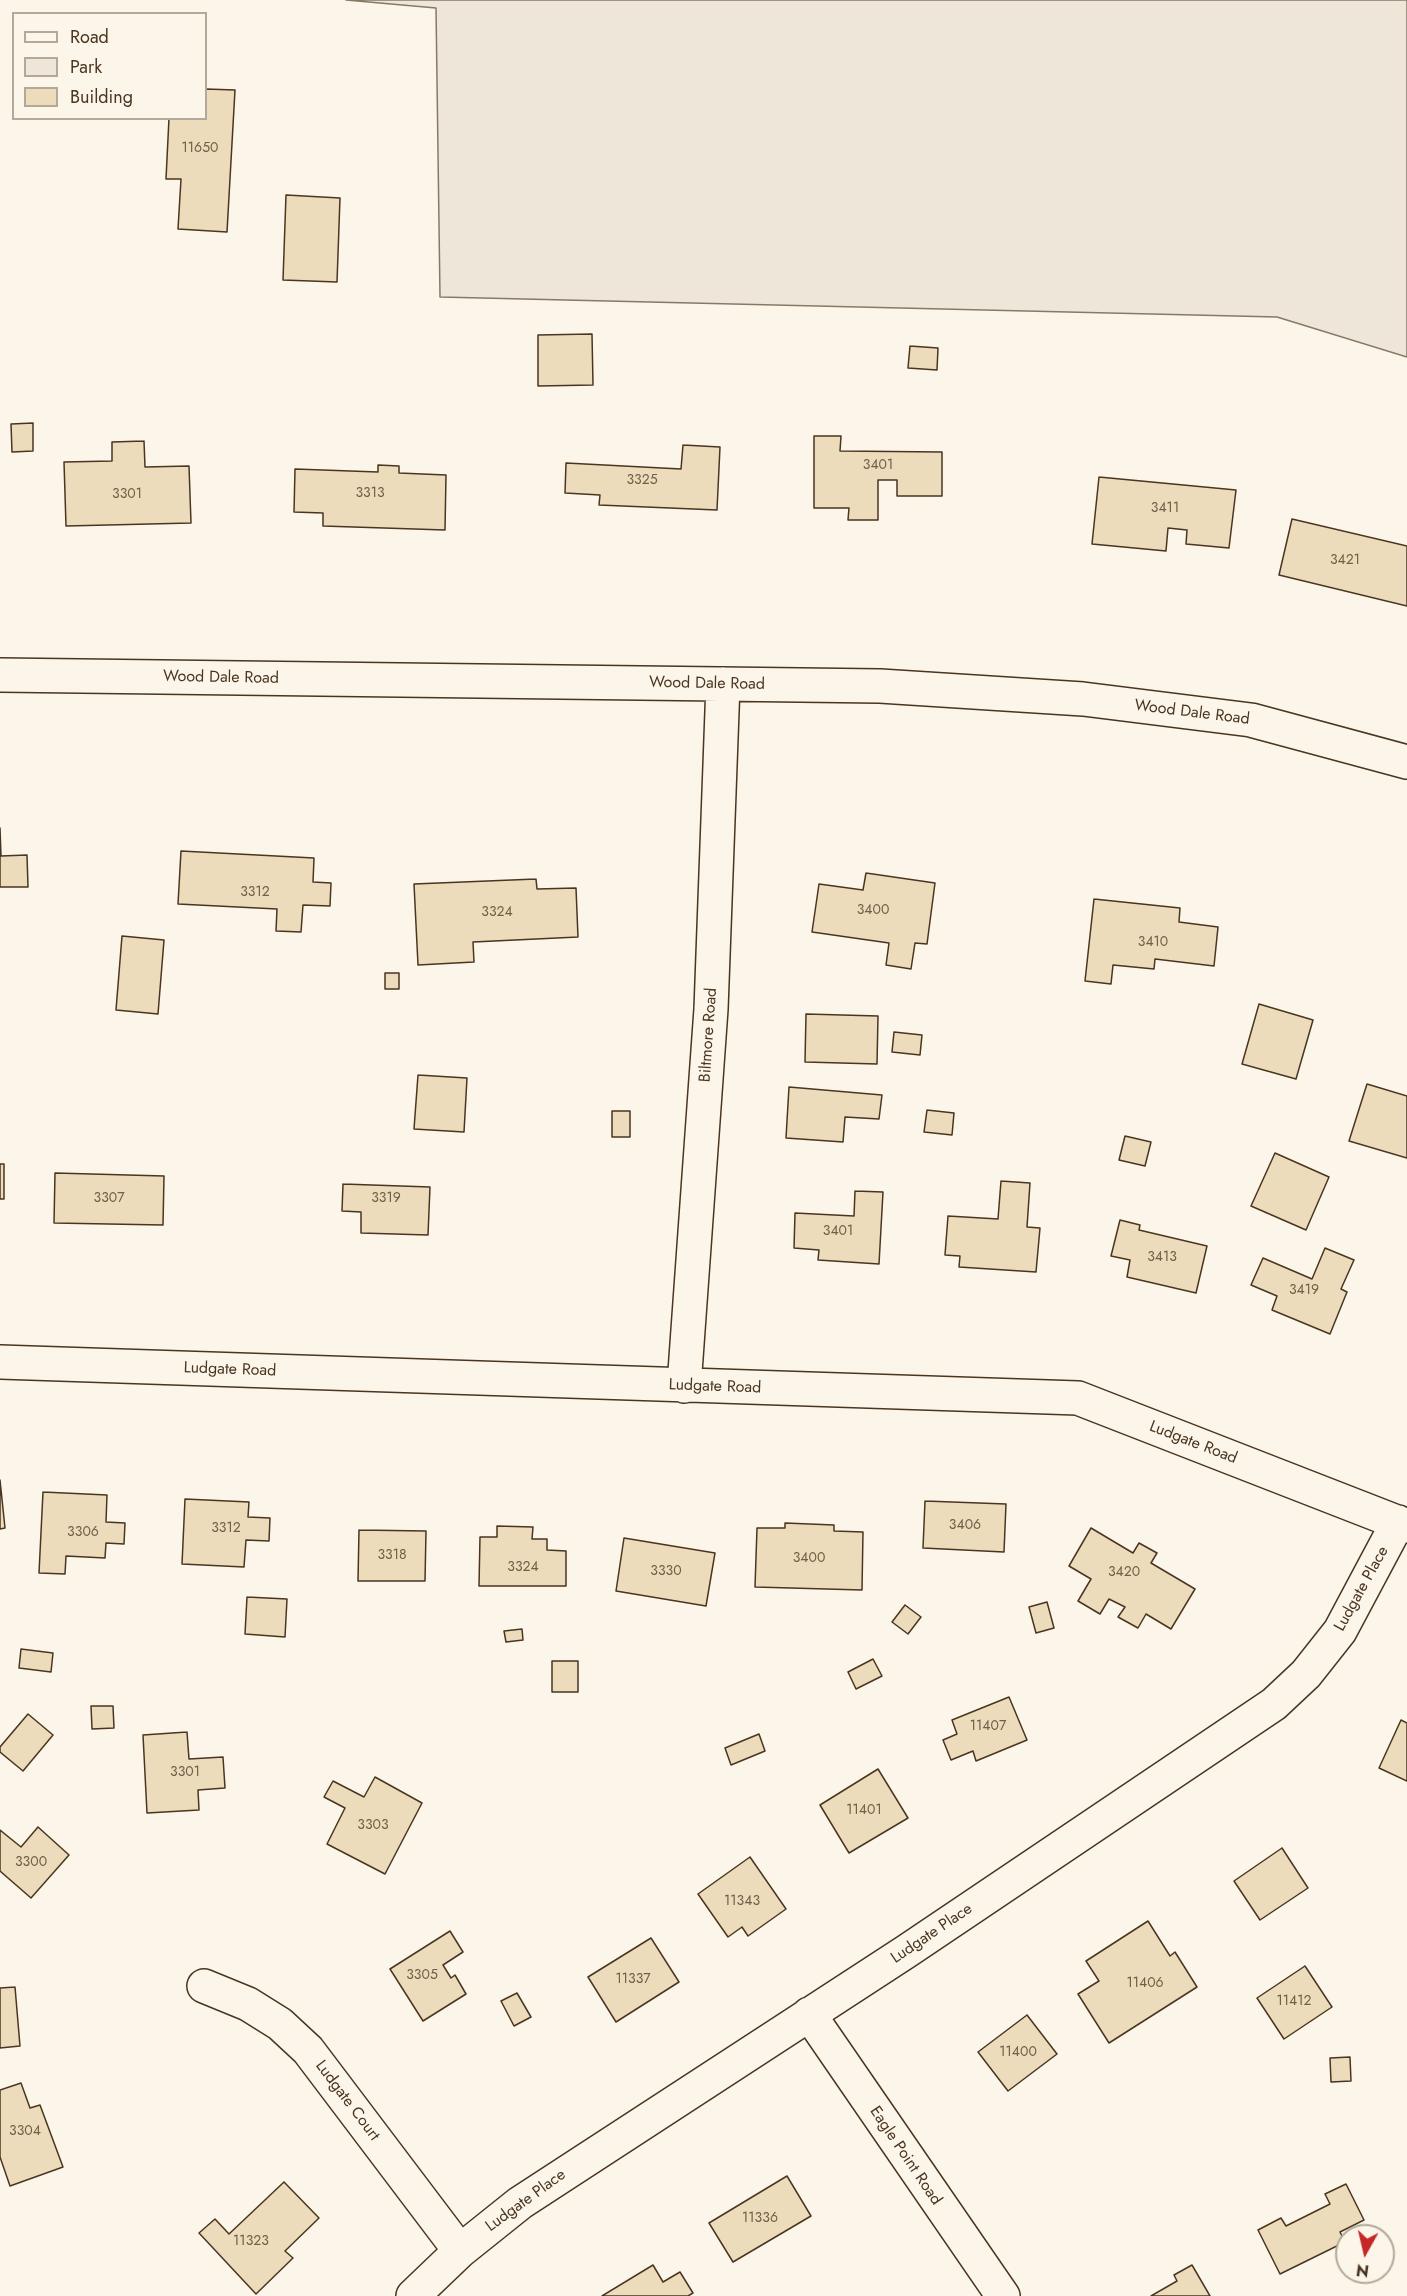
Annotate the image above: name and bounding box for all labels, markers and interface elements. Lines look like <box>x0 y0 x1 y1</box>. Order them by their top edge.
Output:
legend <box>12 12 207 120</box>
text: Road <box>70 24 109 50</box>
text: Park <box>70 54 102 80</box>
text: Building <box>70 84 133 110</box>
house number: 11650 <box>182 141 218 157</box>
house number: 3401 <box>863 458 893 474</box>
house number: 3325 <box>626 473 658 489</box>
house number: 3313 <box>355 486 385 502</box>
house number: 3301 <box>112 487 142 503</box>
house number: 3411 <box>1151 501 1179 517</box>
house number: 3421 <box>1330 553 1360 569</box>
street label: Wood Dale Road <box>163 667 279 689</box>
street label: Wood Dale Road <box>649 673 765 695</box>
street label: Wood Dale Road <box>1133 696 1251 730</box>
house number: 3312 <box>240 885 270 901</box>
house number: 3400 <box>857 903 889 919</box>
house number: 3324 <box>481 905 513 921</box>
house number: 3410 <box>1138 935 1168 951</box>
street label: Biltmore Road <box>696 987 722 1083</box>
house number: 3307 <box>93 1191 125 1207</box>
house number: 3319 <box>371 1191 401 1207</box>
house number: 3401 <box>823 1224 853 1240</box>
house number: 3413 <box>1147 1250 1177 1266</box>
house number: 3419 <box>1289 1283 1319 1299</box>
street label: Ludgate Road <box>183 1359 277 1381</box>
street label: Ludgate Road <box>668 1376 762 1398</box>
street label: Ludgate Road <box>1146 1417 1240 1469</box>
house number: 3406 <box>949 1518 981 1534</box>
house number: 3312 <box>211 1521 241 1537</box>
house number: 3306 <box>67 1525 99 1541</box>
street label: Ludgate Place <box>1331 1543 1393 1635</box>
house number: 3318 <box>377 1548 407 1564</box>
house number: 3400 <box>793 1551 825 1567</box>
house number: 3324 <box>507 1560 539 1576</box>
house number: 3330 <box>650 1564 682 1580</box>
house number: 3420 <box>1108 1565 1140 1581</box>
house number: 11407 <box>970 1719 1006 1735</box>
house number: 3301 <box>170 1765 200 1781</box>
house number: 11401 <box>846 1803 882 1819</box>
house number: 3303 <box>357 1818 389 1834</box>
house number: 3300 <box>15 1855 47 1871</box>
house number: 11343 <box>724 1894 760 1910</box>
street label: Ludgate Place <box>888 1900 976 1968</box>
house number: 3305 <box>406 1968 438 1984</box>
house number: 11337 <box>615 1972 651 1988</box>
house number: 11406 <box>1126 1976 1164 1992</box>
house number: 11412 <box>1276 1994 1312 2010</box>
house number: 11400 <box>999 2045 1037 2061</box>
street label: Ludgate Court <box>311 2057 383 2145</box>
street label: Eagle Point Road <box>865 2103 945 2209</box>
house number: 3304 <box>9 2124 41 2140</box>
street label: Ludgate Place <box>482 2166 570 2236</box>
house number: 11336 <box>742 2211 778 2227</box>
north arrow <box>1335 2224 1395 2284</box>
house number: 11323 <box>233 2234 269 2250</box>
text: N <box>1355 2258 1371 2283</box>

